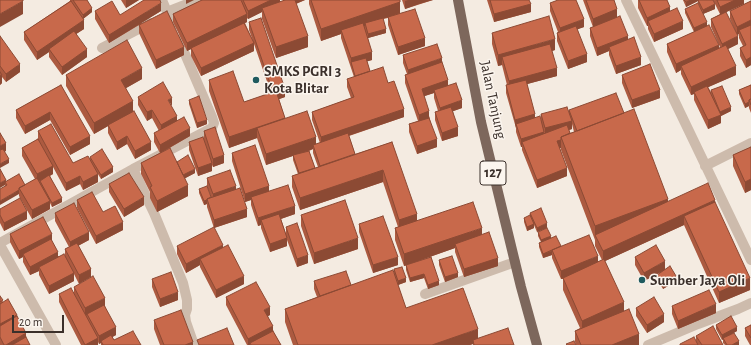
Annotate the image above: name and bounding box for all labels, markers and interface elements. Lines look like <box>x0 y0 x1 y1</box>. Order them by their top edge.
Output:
street label: Jalan Tanjung <box>476 59 510 141</box>
place label: SMKS PGRI 3 Kota Blitar <box>264 62 341 97</box>
marker: SMKS PGRI 3 Kota Blitar <box>251 75 261 85</box>
road number: 127 <box>480 161 506 185</box>
place label: Sumber Jaya Oli <box>650 271 745 289</box>
marker: Sumber Jaya Oli <box>637 275 647 285</box>
scale bar <box>14 307 66 333</box>
text: 20 m <box>19 316 42 328</box>

